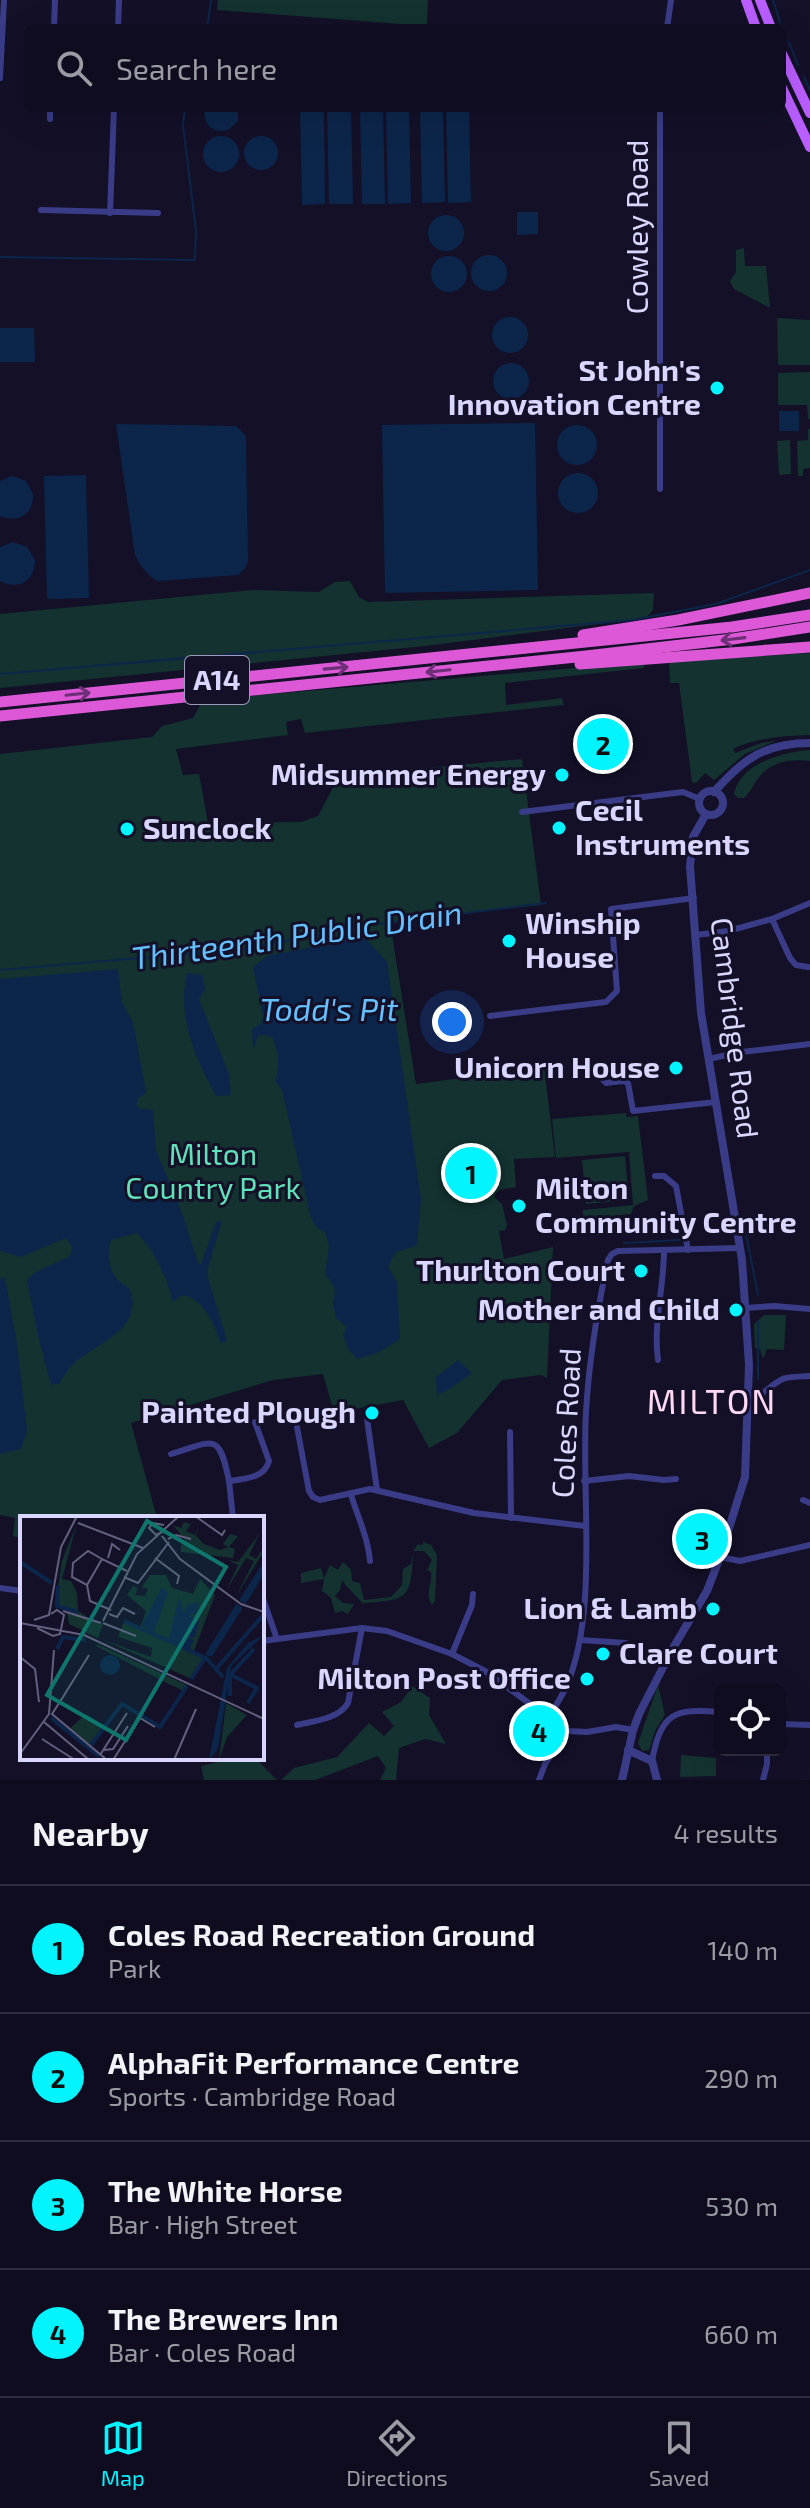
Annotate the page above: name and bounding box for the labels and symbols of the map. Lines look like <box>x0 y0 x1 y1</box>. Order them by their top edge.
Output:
street label: Cowley Road <box>618 140 654 314</box>
place label: St John's Innovation Centre <box>448 351 701 421</box>
marker: St John's Innovation Centre <box>708 379 726 397</box>
one-way arrow <box>721 632 746 647</box>
road number: A14 <box>185 656 249 704</box>
one-way arrow <box>322 660 349 675</box>
one-way arrow <box>425 664 452 679</box>
one-way arrow <box>64 686 91 701</box>
pin: 2 <box>577 714 629 774</box>
place label: Midsummer Energy <box>271 755 546 792</box>
marker: Midsummer Energy <box>553 766 571 784</box>
place label: Cecil Instruments <box>575 791 750 861</box>
place label: Sunclock <box>143 809 271 845</box>
marker: Cecil Instruments <box>550 819 568 837</box>
marker: Sunclock <box>118 820 136 838</box>
water label: Thirteenth Public Drain <box>129 892 465 976</box>
place label: Winship House <box>525 904 641 974</box>
street label: Cambridge Road <box>705 915 767 1140</box>
marker: Winship House <box>500 932 518 950</box>
water label: Todd's Pit <box>260 989 399 1027</box>
your location <box>432 1002 472 1042</box>
place label: Unicorn House <box>454 1048 660 1084</box>
marker: Unicorn House <box>667 1059 685 1077</box>
park label: Milton Country Park <box>125 1135 301 1205</box>
pin: 1 <box>445 1143 497 1203</box>
place label: Milton Community Centre <box>535 1169 797 1240</box>
marker: Milton Community Centre <box>510 1197 528 1215</box>
place label: Thurlton Court <box>416 1251 625 1287</box>
marker: Thurlton Court <box>632 1262 650 1280</box>
place label: Mother and Child <box>478 1290 720 1326</box>
marker: Mother and Child <box>727 1301 745 1319</box>
street label: Coles Road <box>543 1347 587 1499</box>
district label: MILTON <box>647 1380 777 1421</box>
place label: Painted Plough <box>141 1393 356 1429</box>
marker: Painted Plough <box>363 1404 381 1422</box>
pin: 3 <box>676 1509 728 1569</box>
inset map <box>20 1516 264 1760</box>
place label: Lion & Lamb <box>524 1589 697 1625</box>
marker: Lion & Lamb <box>704 1600 722 1618</box>
place label: Clare Court <box>619 1634 778 1670</box>
marker: Clare Court <box>594 1645 612 1663</box>
place label: Milton Post Office <box>317 1659 571 1695</box>
marker: Milton Post Office <box>578 1670 596 1688</box>
pin: 4 <box>513 1701 565 1761</box>

